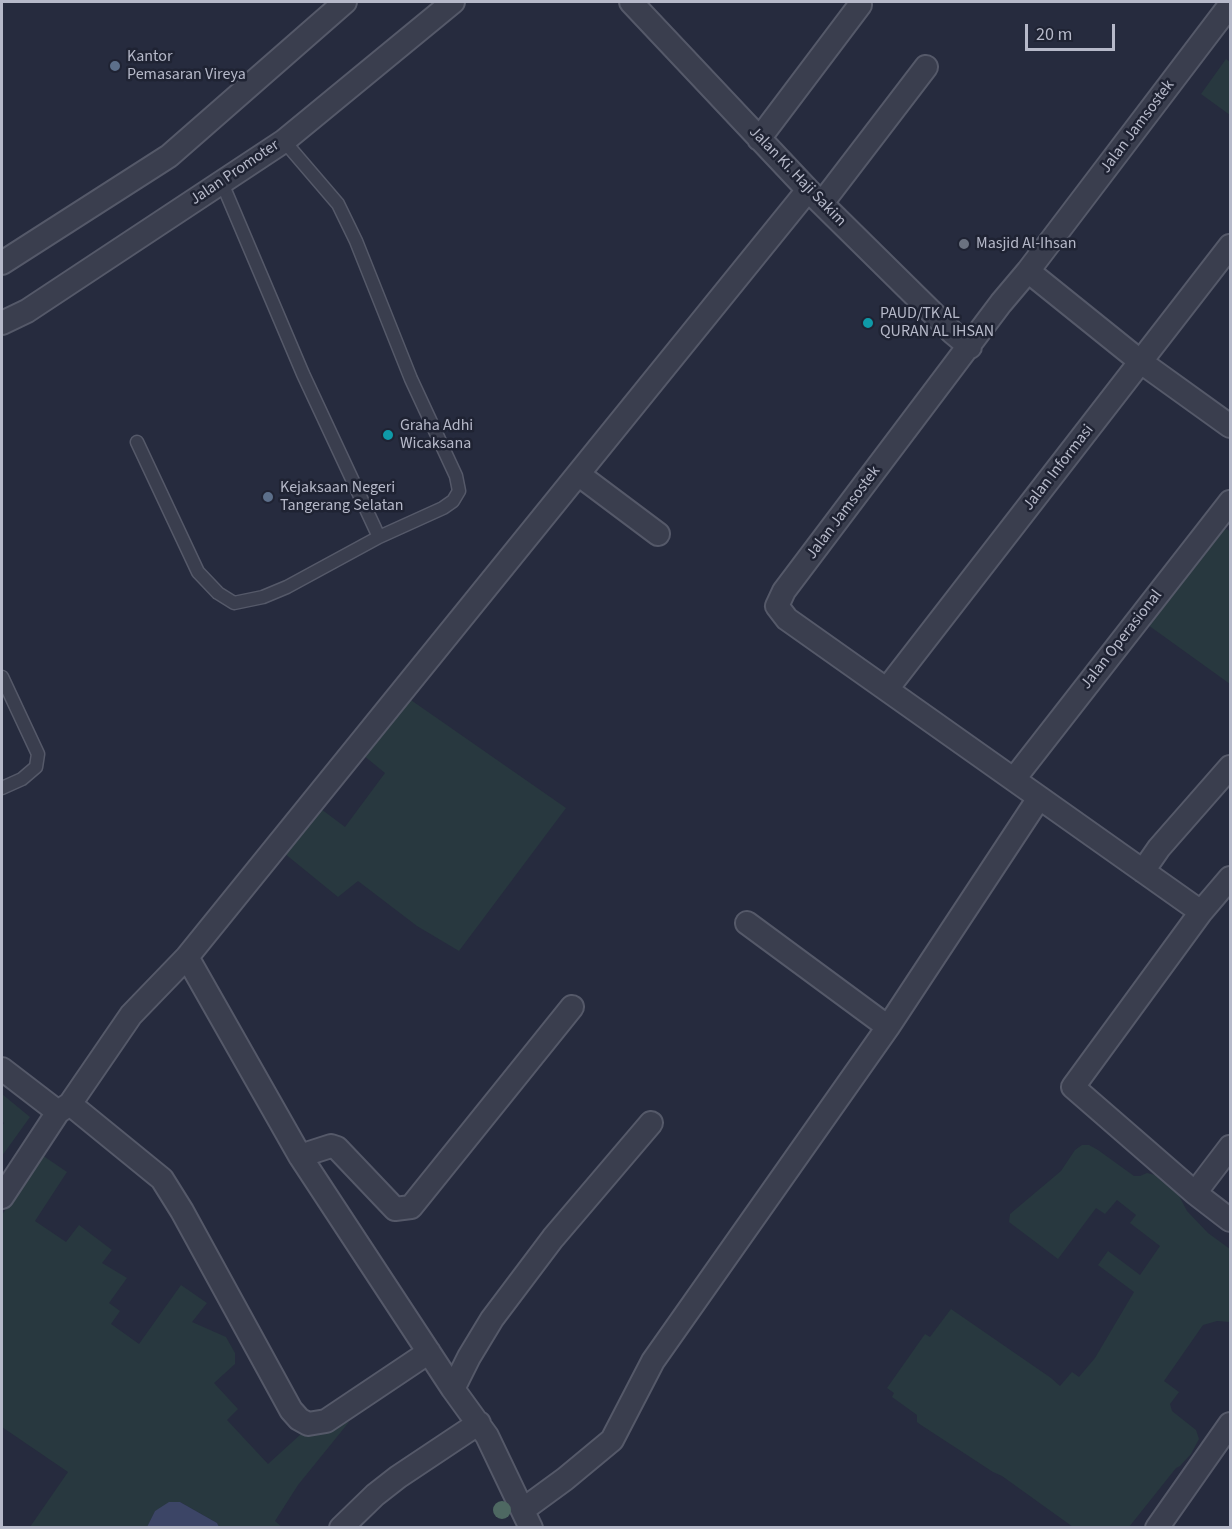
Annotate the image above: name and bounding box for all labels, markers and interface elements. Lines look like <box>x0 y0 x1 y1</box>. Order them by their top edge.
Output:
scale bar <box>1028 12 1118 50</box>
text: 20 m <box>1036 22 1072 47</box>
place label: Kantor Pemasaran Vireya <box>127 47 246 85</box>
marker: Kantor Pemasaran Vireya <box>108 59 122 73</box>
street label: Jalan Jamsostek <box>1097 77 1179 177</box>
street label: Jalan Ki. Haji Sakim <box>744 123 850 231</box>
street label: Jalan Promoter <box>187 136 283 210</box>
place label: Masjid Al-Ihsan <box>976 234 1077 254</box>
marker: Masjid Al-Ihsan <box>957 237 971 251</box>
place label: PAUD/TK AL QURAN AL IHSAN <box>880 304 994 342</box>
marker: PAUD/TK AL QURAN AL IHSAN <box>861 316 875 330</box>
place label: Graha Adhi Wicaksana <box>400 416 473 454</box>
street label: Jalan Informasi <box>1020 421 1098 515</box>
marker: Graha Adhi Wicaksana <box>381 428 395 442</box>
street label: Jalan Jamsostek <box>803 463 885 563</box>
place label: Kejaksaan Negeri Tangerang Selatan <box>280 478 404 516</box>
marker: Kejaksaan Negeri Tangerang Selatan <box>261 490 275 504</box>
street label: Jalan Operasional <box>1077 587 1167 693</box>

